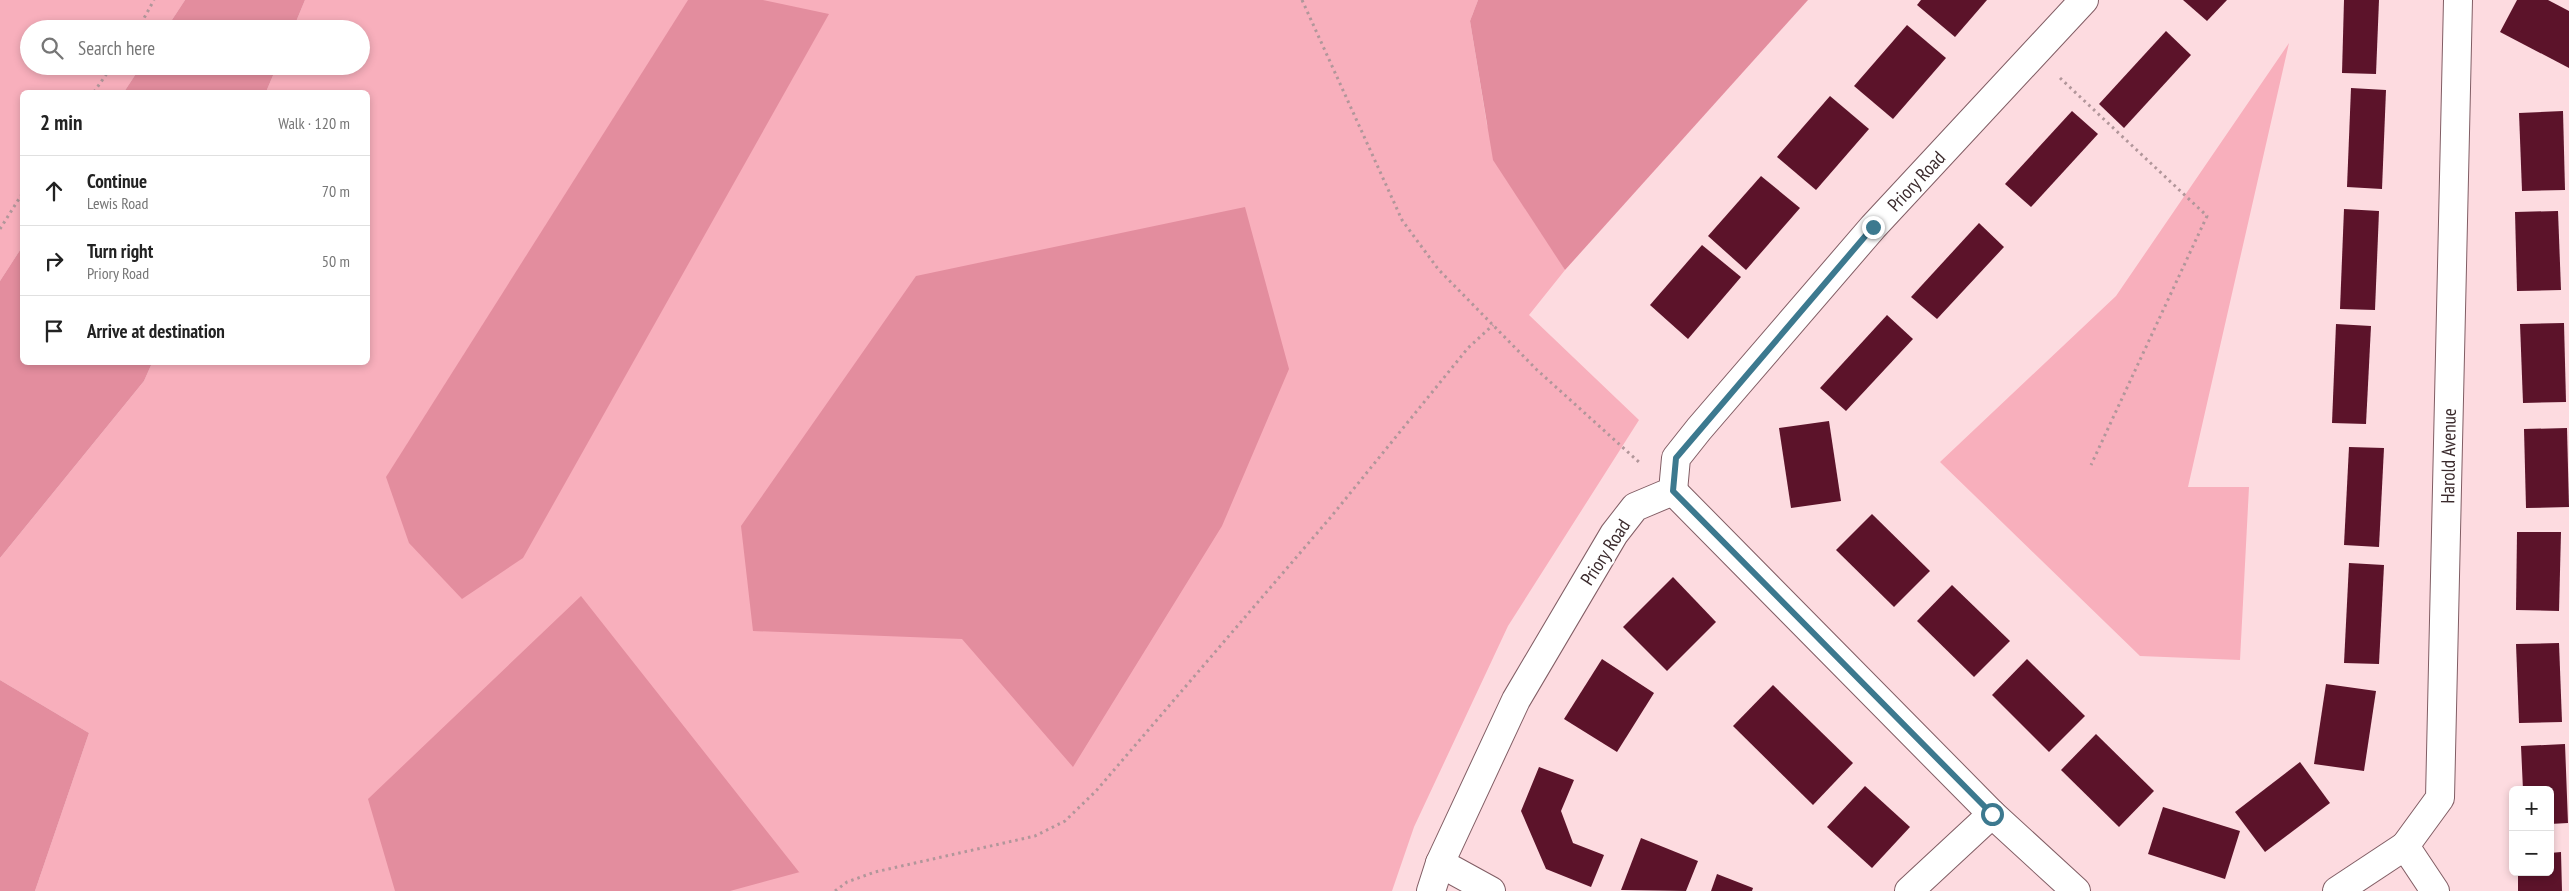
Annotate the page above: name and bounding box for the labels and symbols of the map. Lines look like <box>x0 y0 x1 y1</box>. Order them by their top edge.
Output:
street label: Priory Road <box>1882 146 1950 216</box>
route end <box>1862 216 1885 239</box>
street label: Harold Avenue <box>2435 408 2461 504</box>
street label: Priory Road <box>1575 514 1635 590</box>
route start <box>1981 803 2004 826</box>

